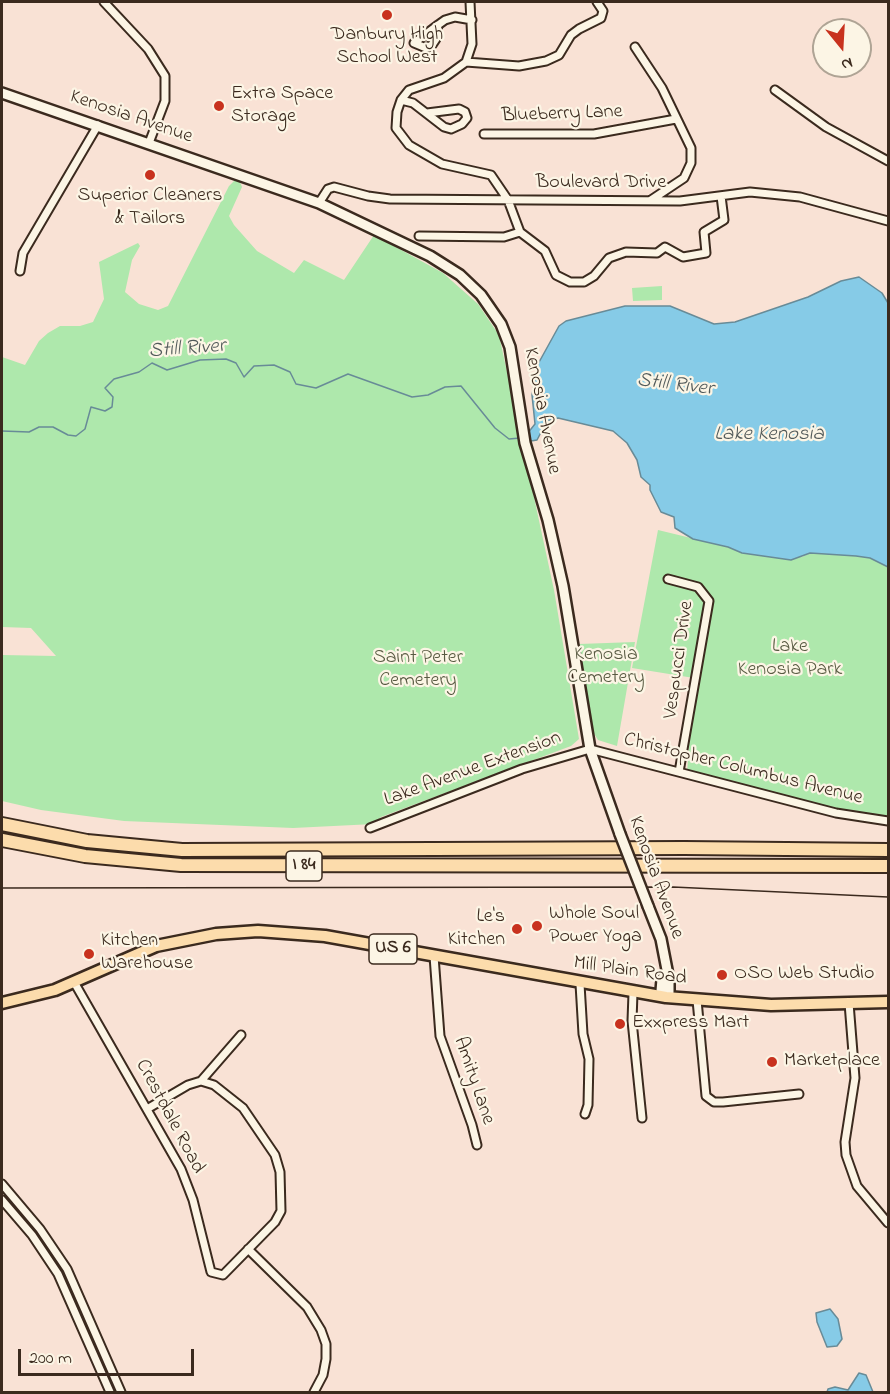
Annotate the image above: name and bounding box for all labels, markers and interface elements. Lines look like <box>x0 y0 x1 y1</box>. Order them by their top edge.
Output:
marker: Danbury High School West <box>380 8 394 22</box>
north arrow <box>812 18 872 78</box>
place label: Danbury High School West <box>331 24 443 71</box>
text: N <box>838 50 856 76</box>
place label: Extra Space Storage <box>231 83 333 130</box>
street label: Kenosia Avenue <box>66 86 196 150</box>
marker: Extra Space Storage <box>212 99 226 113</box>
street label: Blueberry Lane <box>501 101 623 129</box>
marker: Superior Cleaners & Tailors <box>143 168 157 182</box>
street label: Boulevard Drive <box>536 172 666 196</box>
place label: Superior Cleaners & Tailors <box>78 185 222 232</box>
water label: Still River <box>148 335 226 365</box>
street label: Kenosia Avenue <box>517 346 565 476</box>
water label: Still River <box>635 369 715 403</box>
water label: Lake Kenosia <box>714 423 824 449</box>
street label: Vespucci Drive <box>660 599 700 721</box>
park label: Lake Kenosia Park <box>738 636 842 683</box>
park label: Kenosia Cemetery <box>567 644 645 691</box>
park label: Saint Peter Cemetery <box>373 647 463 694</box>
street label: Lake Avenue Extension <box>381 727 565 813</box>
street label: Christopher Columbus Avenue <box>621 729 865 811</box>
street label: Kenosia Avenue <box>622 814 688 942</box>
road number: I 84 <box>286 851 322 881</box>
place label: Whole Soul Power Yoga <box>549 903 642 950</box>
place label: Le's Kitchen <box>448 906 505 953</box>
marker: Whole Soul Power Yoga <box>530 919 544 933</box>
marker: Le's Kitchen <box>510 922 524 936</box>
place label: Kitchen Warehouse <box>101 930 193 977</box>
road number: US 6 <box>369 934 417 964</box>
marker: Kitchen Warehouse <box>82 947 96 961</box>
street label: Mill Plain Road <box>572 952 688 992</box>
place label: OSO Web Studio <box>734 963 874 987</box>
marker: OSO Web Studio <box>715 968 729 982</box>
place label: Exxpress Mart <box>632 1012 749 1036</box>
marker: Exxpress Mart <box>613 1017 627 1031</box>
street label: Amity Lane <box>447 1034 499 1128</box>
place label: Marketplace <box>784 1050 880 1074</box>
marker: Marketplace <box>765 1055 779 1069</box>
street label: Crestdale Road <box>129 1056 209 1178</box>
scale bar <box>21 1337 196 1375</box>
text: 200 m <box>29 1346 72 1372</box>

